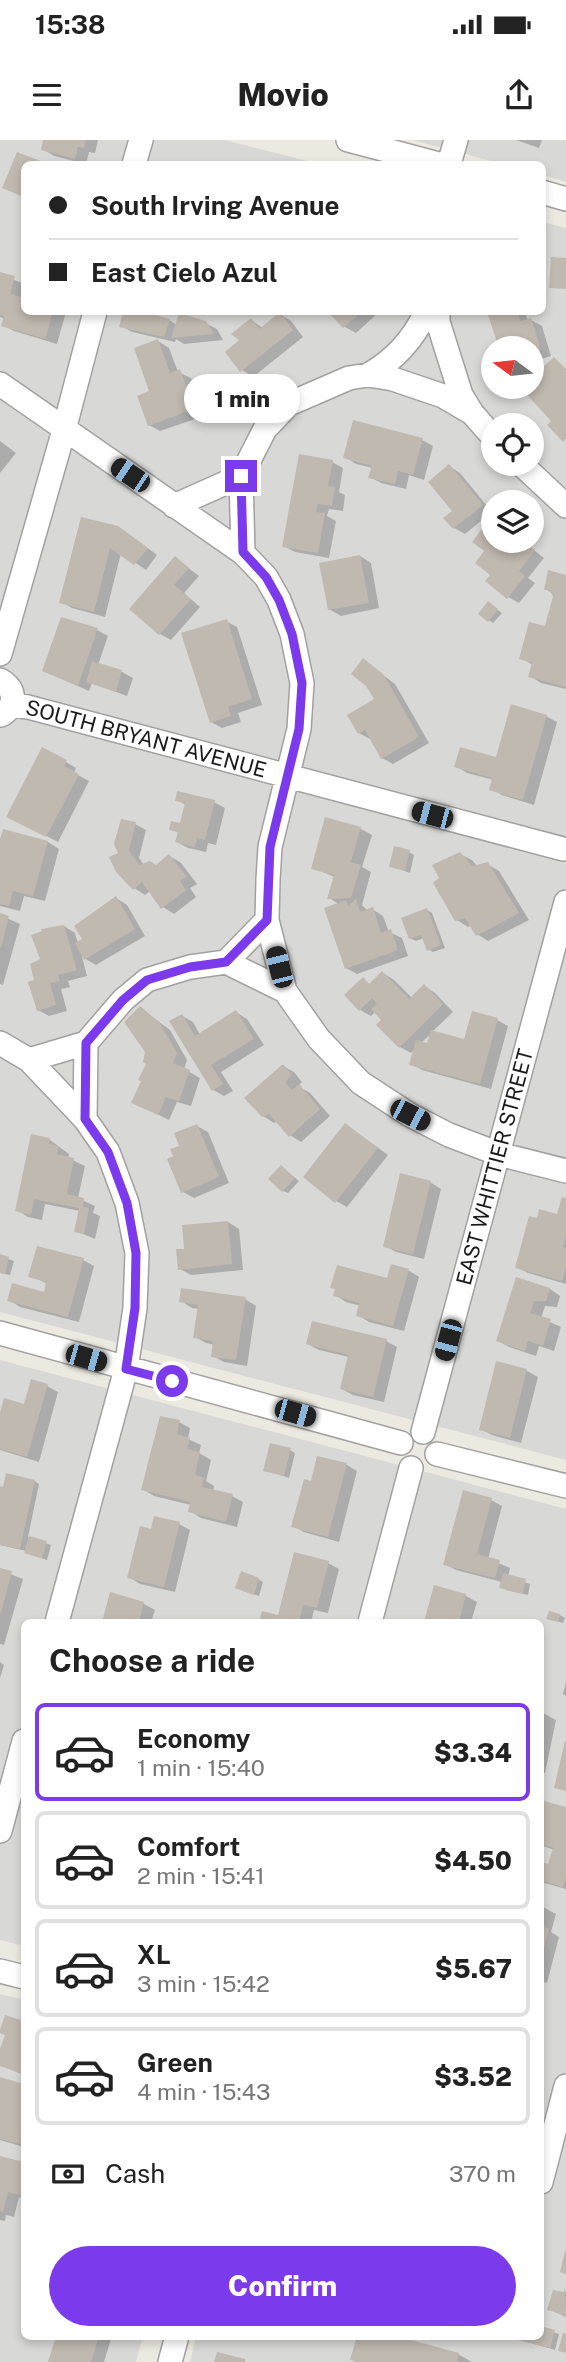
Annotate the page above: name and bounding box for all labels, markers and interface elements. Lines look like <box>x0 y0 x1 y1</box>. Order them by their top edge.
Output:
text: 15:38 <box>35 9 105 40</box>
icon: menu <box>28 76 66 114</box>
text: Movio <box>237 76 329 113</box>
icon: share <box>500 76 538 114</box>
text: South Irving Avenue <box>91 190 340 221</box>
text: East Cielo Azul <box>91 257 277 288</box>
north arrow <box>481 336 544 399</box>
map controls <box>481 336 544 553</box>
callout: 1 min <box>183 374 299 424</box>
text: 1 min <box>214 385 270 412</box>
button: locate <box>481 413 544 476</box>
car <box>107 455 154 495</box>
route end <box>225 460 257 492</box>
button: layers <box>481 490 544 553</box>
street label: SOUTH BRYANT AVENUE <box>23 694 269 783</box>
car <box>409 799 456 831</box>
car <box>264 944 295 990</box>
street label: EAST WHITTIER STREET <box>451 1046 538 1288</box>
car <box>387 1096 434 1134</box>
car <box>433 1317 464 1363</box>
car <box>63 1342 110 1374</box>
route start <box>156 1365 188 1397</box>
car <box>272 1397 319 1429</box>
text: Choose a ride <box>49 1642 255 1679</box>
icon: car <box>53 1721 116 1784</box>
text: Economy <box>137 1723 250 1754</box>
text: $3.34 <box>434 1737 512 1768</box>
text: 1 min · 15:40 <box>137 1754 265 1781</box>
icon: car <box>53 1829 116 1892</box>
text: Comfort <box>137 1831 240 1862</box>
text: $4.50 <box>434 1845 512 1876</box>
text: 2 min · 15:41 <box>137 1862 265 1889</box>
icon: car <box>53 1937 116 2000</box>
text: XL <box>137 1939 171 1970</box>
text: $5.67 <box>435 1953 512 1984</box>
text: 3 min · 15:42 <box>137 1970 270 1997</box>
icon: car <box>53 2045 116 2108</box>
text: Green <box>137 2047 213 2078</box>
text: $3.52 <box>434 2061 512 2092</box>
text: 4 min · 15:43 <box>137 2078 270 2105</box>
icon: cash <box>49 2155 87 2193</box>
text: Cash <box>105 2158 165 2189</box>
text: 370 m <box>449 2160 516 2187</box>
button: Confirm <box>49 2246 516 2326</box>

